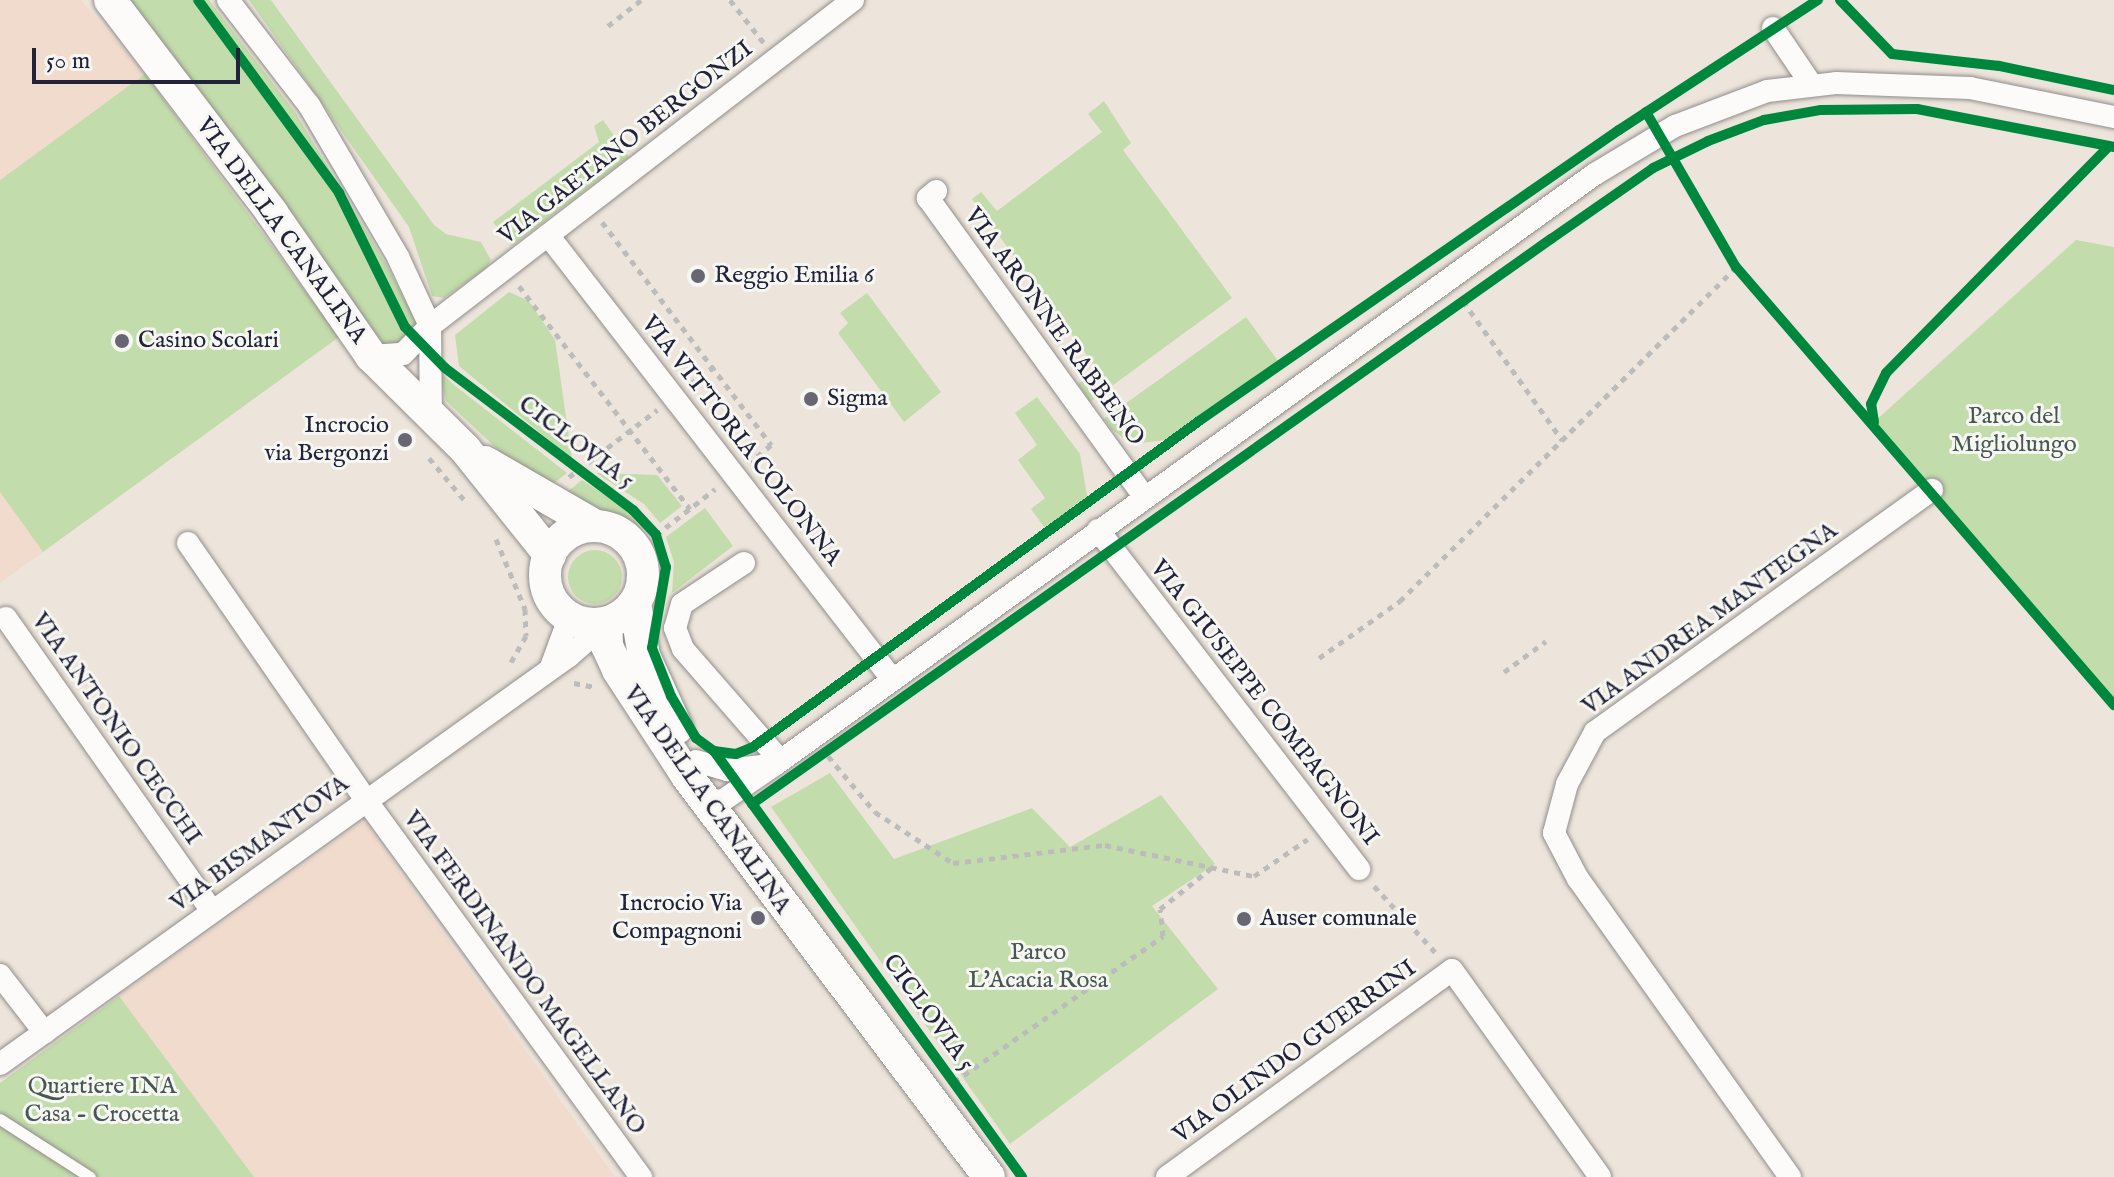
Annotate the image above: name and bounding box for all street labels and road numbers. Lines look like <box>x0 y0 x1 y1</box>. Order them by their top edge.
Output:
street label: VIA GAETANO BERGONZI <box>493 35 759 251</box>
street label: VIA DELLA CANALINA <box>189 112 373 350</box>
street label: VIA ARONNE RABBENO <box>958 202 1150 452</box>
street label: VIA VITTORIA COLONNA <box>635 310 847 572</box>
street label: CICLOVIA 5 <box>513 390 639 496</box>
street label: VIA ANDREA MANTEGNA <box>1577 517 1843 721</box>
street label: VIA GIUSEPPE COMPAGNONI <box>1144 555 1384 851</box>
street label: VIA ANTONIO CECCHI <box>25 608 207 850</box>
street label: VIA DELLA CANALINA <box>617 680 797 920</box>
street label: VIA BISMANTOVA <box>165 770 355 918</box>
street label: VIA FERDINANDO MAGELLANO <box>397 805 651 1141</box>
street label: CICLOVIA 5 <box>876 949 980 1077</box>
street label: VIA OLINDO GUERRINI <box>1168 954 1422 1150</box>

